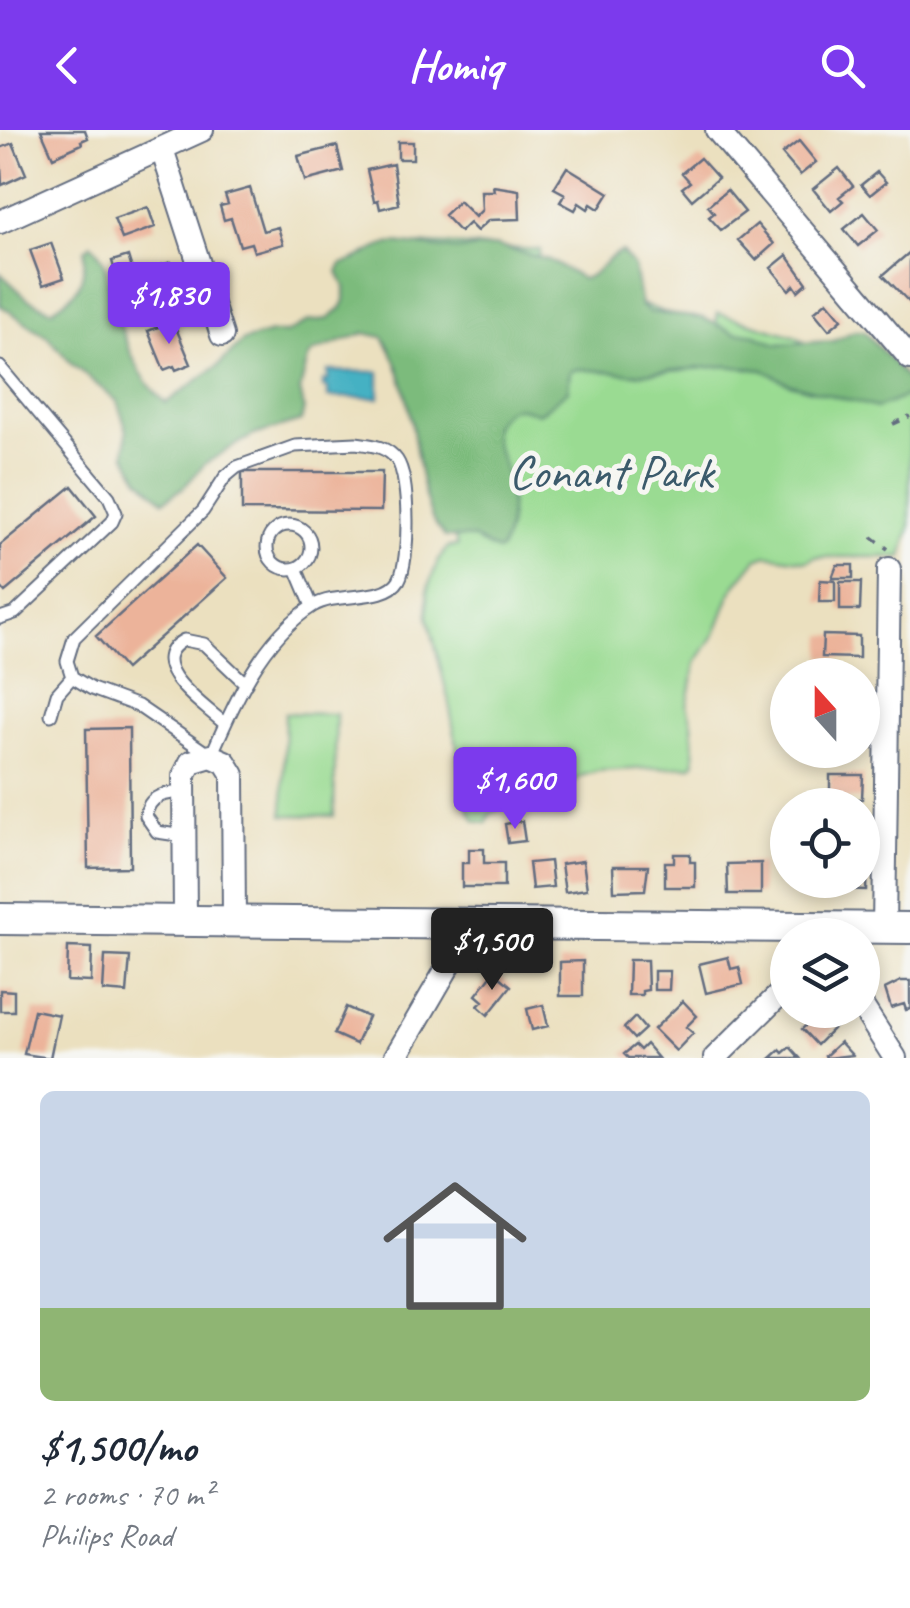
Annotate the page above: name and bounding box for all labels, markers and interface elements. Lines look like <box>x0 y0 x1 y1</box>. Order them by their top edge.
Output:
text: Homiq <box>408 37 502 94</box>
icon: back <box>40 38 95 93</box>
icon: search <box>815 38 870 93</box>
pin: $1,830 <box>88 262 250 347</box>
text: $1,830 <box>130 274 208 315</box>
park label: Conant Park <box>509 442 717 502</box>
north arrow <box>770 658 880 768</box>
map controls <box>770 658 880 1028</box>
pin: $1,600 <box>434 747 596 832</box>
text: $1,600 <box>475 759 555 800</box>
button: locate <box>770 788 880 898</box>
pin: $1,500 <box>411 908 573 993</box>
button: layers <box>770 918 880 1028</box>
text: $1,500 <box>453 920 531 961</box>
icon: home <box>365 1156 545 1336</box>
text: $1,500/mo <box>40 1421 196 1474</box>
text: 2 rooms · 70 m² <box>40 1474 213 1515</box>
text: Philips Road <box>40 1515 173 1556</box>

